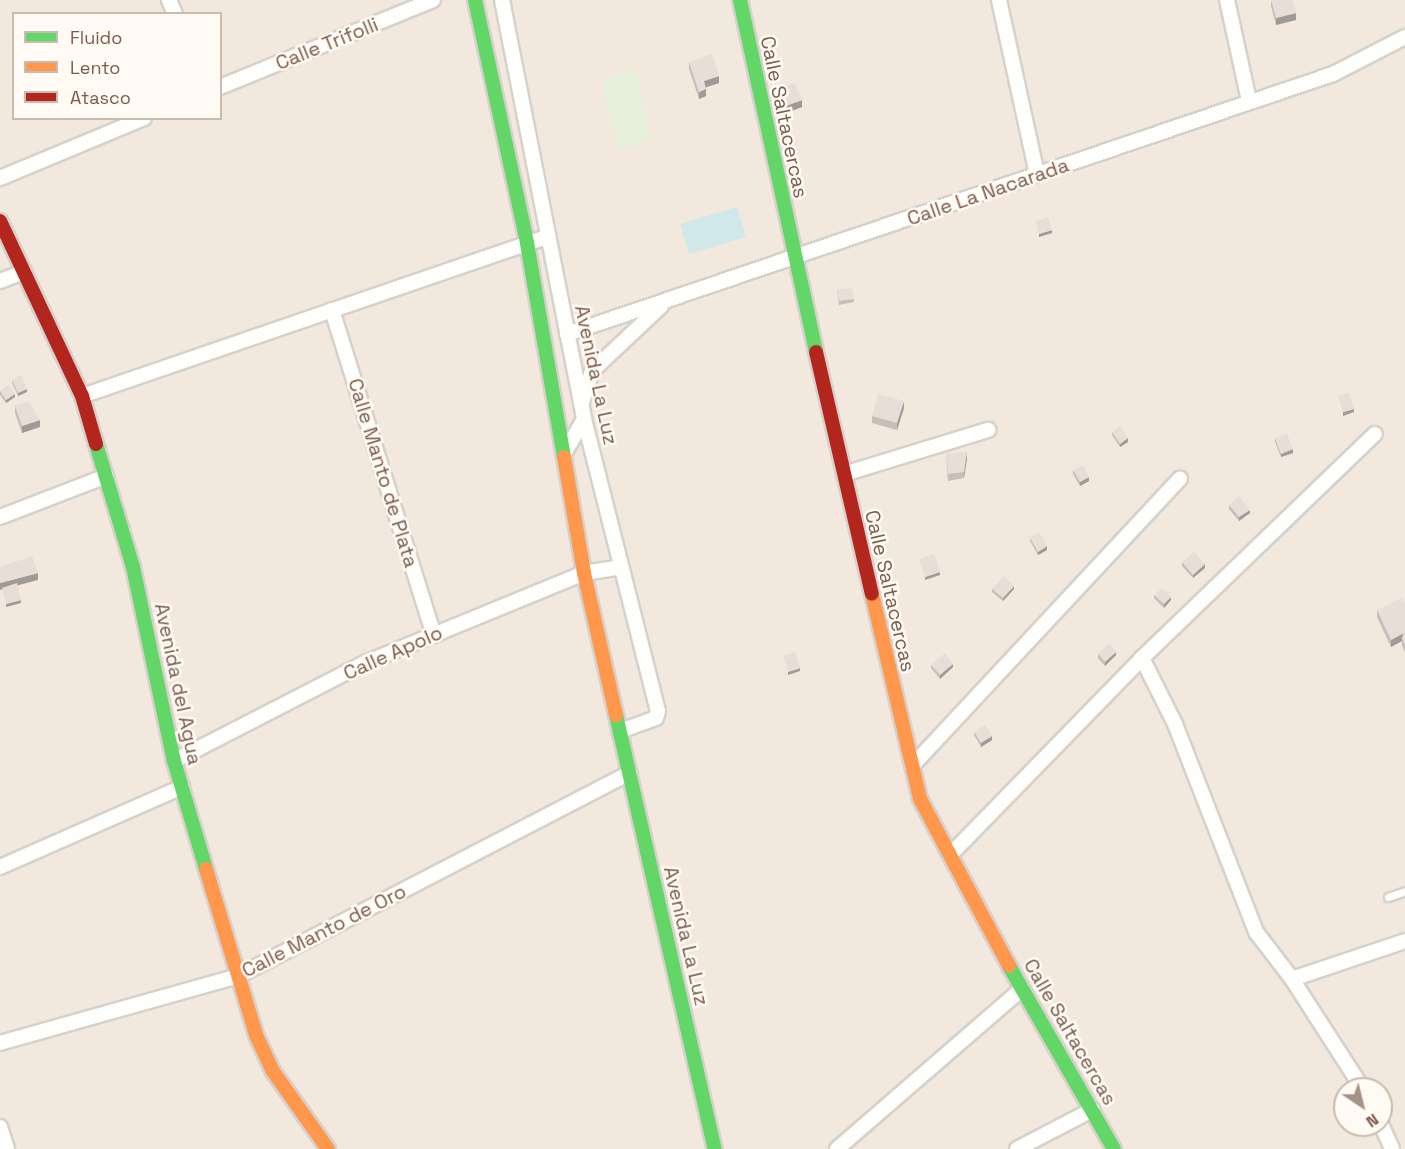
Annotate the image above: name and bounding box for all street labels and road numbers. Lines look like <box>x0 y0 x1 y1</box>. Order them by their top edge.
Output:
street label: Calle Trifolli <box>272 12 382 76</box>
street label: Calle Saltacercas <box>755 34 813 200</box>
street label: Calle La Nacarada <box>904 153 1072 231</box>
street label: Avenida La Luz <box>569 303 623 447</box>
street label: Calle Manto de Plata <box>343 376 423 570</box>
street label: Calle Saltacercas <box>860 508 920 674</box>
street label: Avenida del Agua <box>149 601 207 767</box>
street label: Calle Apolo <box>340 620 446 686</box>
street label: Avenida La Luz <box>658 864 714 1008</box>
street label: Calle Manto de Oro <box>238 879 410 983</box>
street label: Calle Saltacercas <box>1018 955 1122 1109</box>

